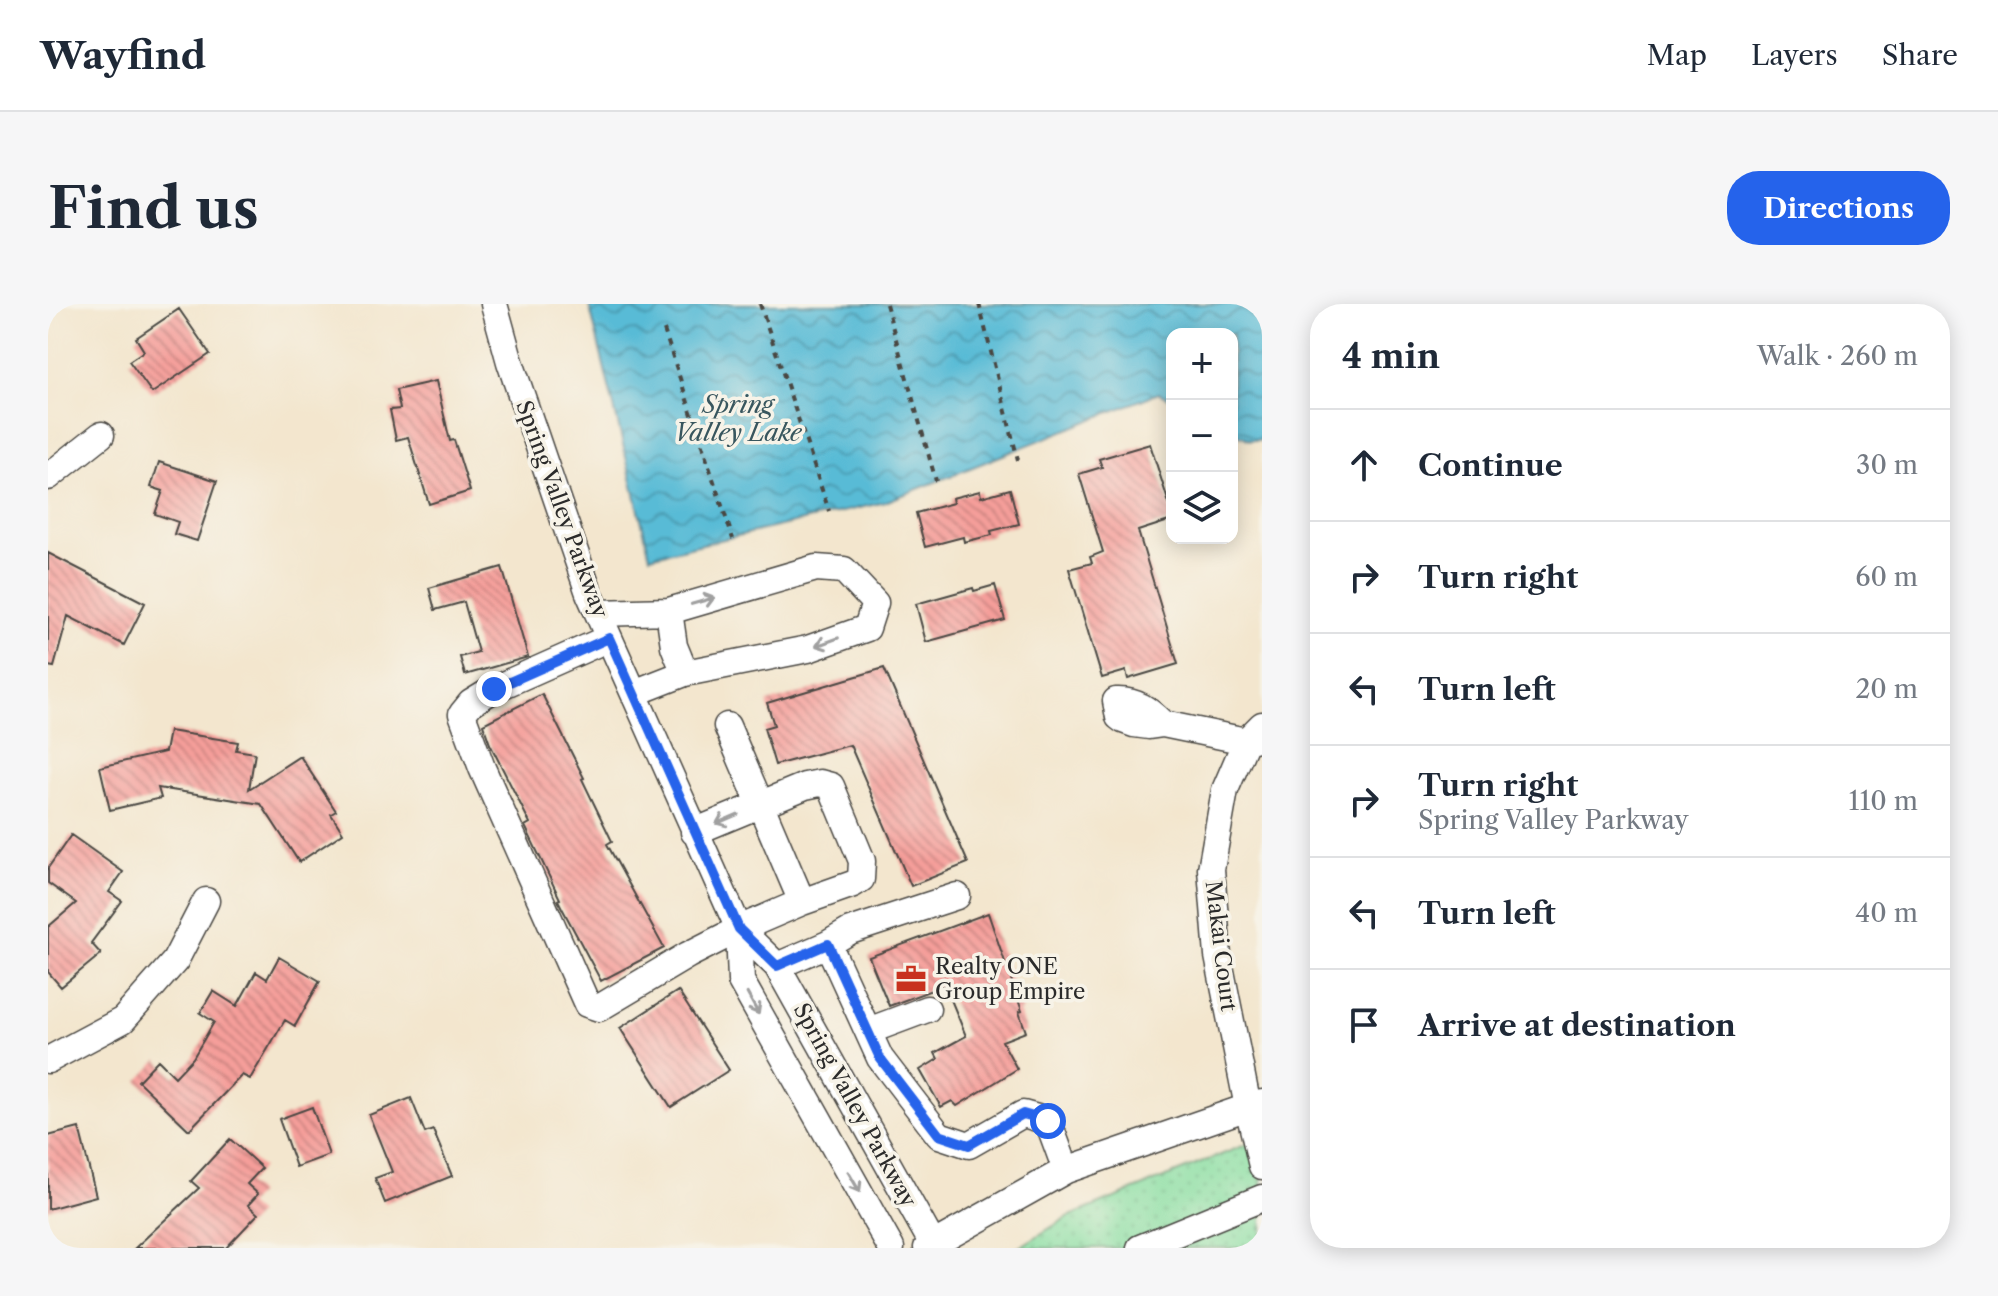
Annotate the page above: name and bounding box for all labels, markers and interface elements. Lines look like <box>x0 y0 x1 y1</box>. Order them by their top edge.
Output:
text: Wayfind <box>40 32 206 79</box>
text: Map <box>1647 38 1707 72</box>
text: Layers <box>1751 38 1838 72</box>
text: Share <box>1882 38 1958 72</box>
button: Directions <box>1727 171 1950 245</box>
text: Find us <box>48 174 259 243</box>
map controls <box>1166 328 1238 544</box>
button: + <box>1166 328 1238 400</box>
text: 4 min <box>1342 335 1440 377</box>
text: Walk · 260 m <box>1757 340 1918 372</box>
water label: Spring Valley Lake <box>674 390 803 447</box>
street label: Spring Valley Parkway <box>510 397 614 622</box>
button: − <box>1166 400 1238 472</box>
icon: ahead <box>1342 443 1386 487</box>
text: Continue <box>1418 447 1563 484</box>
text: 30 m <box>1856 449 1918 481</box>
button: layers <box>1166 472 1238 544</box>
icon: right <box>1342 555 1386 599</box>
text: Turn right <box>1418 559 1578 596</box>
text: 60 m <box>1855 561 1918 593</box>
one-way arrow <box>689 593 715 608</box>
one-way arrow <box>814 636 839 651</box>
icon: left <box>1342 667 1386 711</box>
route end <box>476 671 512 707</box>
text: Turn left <box>1418 671 1555 708</box>
text: 20 m <box>1855 673 1918 705</box>
text: Turn right <box>1418 767 1578 804</box>
icon: right <box>1342 779 1386 823</box>
text: 110 m <box>1849 785 1918 817</box>
text: Spring Valley Parkway <box>1418 804 1689 836</box>
one-way arrow <box>715 812 740 827</box>
street label: Makai Court <box>1200 879 1242 1013</box>
icon: left <box>1342 891 1386 935</box>
text: Turn left <box>1418 895 1555 932</box>
text: 40 m <box>1855 897 1918 929</box>
place label: Realty ONE Group Empire <box>935 953 1085 1005</box>
office icon: Realty ONE Group Empire <box>894 962 928 996</box>
one-way arrow <box>746 992 762 1015</box>
street label: Spring Valley Parkway <box>788 998 923 1212</box>
icon: arrive <box>1342 1003 1386 1047</box>
text: Arrive at destination <box>1418 1007 1736 1044</box>
route start <box>1030 1103 1066 1139</box>
one-way arrow <box>846 1170 862 1193</box>

